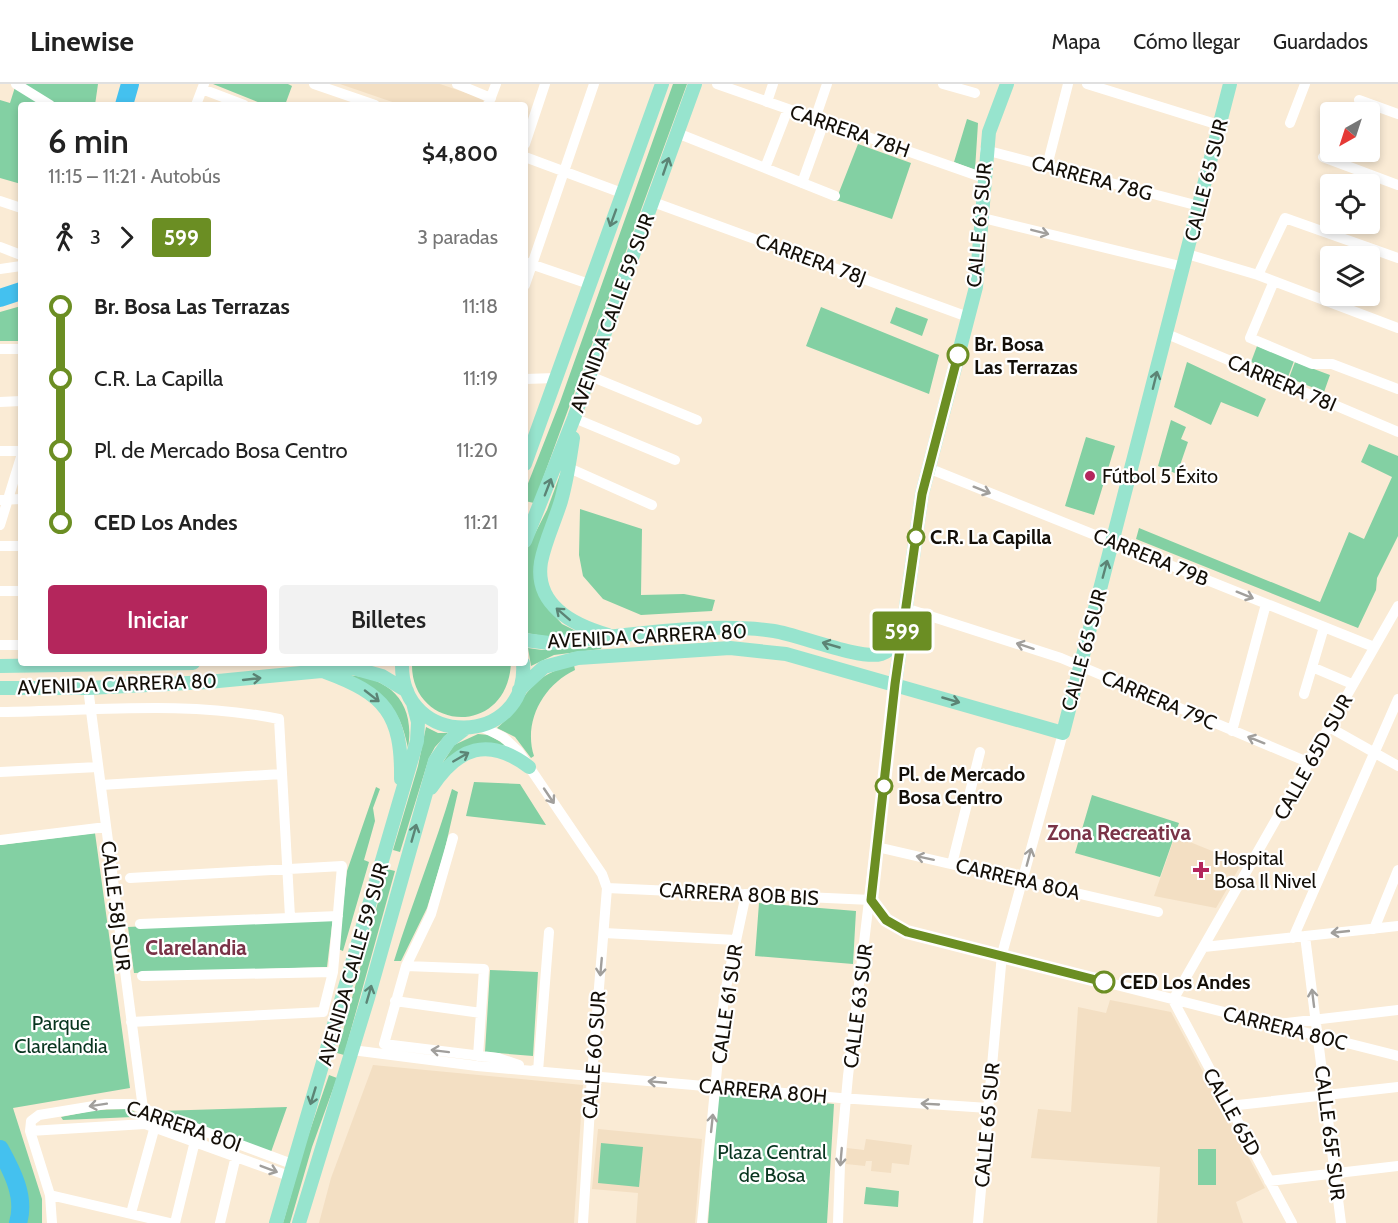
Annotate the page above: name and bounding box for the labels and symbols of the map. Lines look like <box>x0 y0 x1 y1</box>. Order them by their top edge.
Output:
street label: CARRERA 78H <box>787 99 913 163</box>
north arrow <box>1320 102 1380 162</box>
street label: CALLE 65 SUR <box>1179 116 1233 244</box>
street label: CARRERA 78G <box>1029 150 1155 206</box>
one-way arrow <box>661 157 672 176</box>
street label: CALLE 63 SUR <box>962 162 996 288</box>
one-way arrow <box>607 208 618 227</box>
street label: AVENIDA CALLE 59 SUR <box>565 210 659 416</box>
one-way arrow <box>1030 226 1049 238</box>
street label: CARRERA 78J <box>752 228 870 290</box>
place label: Br. Bosa Las Terrazas <box>974 332 1078 379</box>
marker: Br. Bosa Las Terrazas <box>947 344 969 366</box>
street label: CARRERA 78I <box>1224 349 1340 417</box>
one-way arrow <box>1149 371 1161 390</box>
place label: Fútbol 5 Éxito <box>1102 464 1218 488</box>
marker: Fútbol 5 Éxito <box>1083 469 1097 483</box>
one-way arrow <box>543 478 554 497</box>
one-way arrow <box>972 485 991 496</box>
street label: CARRERA 79B <box>1090 523 1212 591</box>
place label: C.R. La Capilla <box>930 525 1051 549</box>
marker: C.R. La Capilla <box>907 528 925 546</box>
one-way arrow <box>1100 560 1112 579</box>
street label: CALLE 65 SUR <box>1056 586 1112 714</box>
one-way arrow <box>1235 590 1253 601</box>
one-way arrow <box>555 608 571 622</box>
line badge: 599 <box>868 612 936 650</box>
street label: AVENIDA CARRERA 80 <box>547 619 747 653</box>
one-way arrow <box>822 639 841 651</box>
one-way arrow <box>1016 640 1035 651</box>
street label: CARRERA 79C <box>1098 665 1220 735</box>
street label: AVENIDA CARRERA 80 <box>17 669 217 699</box>
one-way arrow <box>242 673 261 684</box>
one-way arrow <box>364 690 380 703</box>
street label: CALLE 65D SUR <box>1269 690 1357 824</box>
one-way arrow <box>941 695 960 706</box>
one-way arrow <box>1247 734 1265 745</box>
one-way arrow <box>452 751 469 763</box>
place label: Pl. de Mercado Bosa Centro <box>898 762 1025 809</box>
marker: Pl. de Mercado Bosa Centro <box>875 777 893 795</box>
one-way arrow <box>543 787 555 804</box>
district label: Zona Recreativa <box>1047 820 1191 845</box>
one-way arrow <box>409 824 420 843</box>
street label: CALLE 58J SUR <box>96 840 136 972</box>
place label: Hospital Bosa Il Nivel <box>1214 846 1316 893</box>
one-way arrow <box>1024 848 1035 867</box>
one-way arrow <box>915 851 934 863</box>
street label: CARRERA 80A <box>953 853 1083 905</box>
street label: AVENIDA CALLE 59 SUR <box>313 860 393 1068</box>
marker: Hospital Bosa Il Nivel <box>1192 861 1210 879</box>
street label: CARRERA 80B BIS <box>658 878 820 910</box>
one-way arrow <box>1330 927 1350 938</box>
district label: Clarelandia <box>145 935 247 960</box>
street label: CALLE 63 SUR <box>838 942 878 1070</box>
street label: CALLE 61 SUR <box>707 943 747 1065</box>
one-way arrow <box>595 957 606 977</box>
place label: CED Los Andes <box>1120 970 1250 994</box>
marker: CED Los Andes <box>1093 971 1115 993</box>
one-way arrow <box>364 985 375 1004</box>
one-way arrow <box>1307 989 1318 1009</box>
street label: CALLE 60 SUR <box>578 990 610 1120</box>
street label: CARRERA 80C <box>1220 1001 1350 1055</box>
park label: Parque Clarelandia <box>14 1011 108 1058</box>
one-way arrow <box>431 1046 451 1057</box>
street label: CALLE 65 SUR <box>970 1062 1004 1188</box>
street label: CALLE 65D <box>1198 1064 1266 1160</box>
street label: CALLE 65F SUR <box>1310 1064 1350 1202</box>
street label: CARRERA 80H <box>698 1073 828 1109</box>
one-way arrow <box>648 1076 668 1087</box>
one-way arrow <box>307 1086 318 1105</box>
street label: CARRERA 80I <box>123 1095 245 1157</box>
one-way arrow <box>920 1098 940 1109</box>
one-way arrow <box>88 1100 108 1111</box>
one-way arrow <box>707 1114 718 1133</box>
park label: Plaza Central de Bosa <box>717 1140 827 1187</box>
one-way arrow <box>835 1147 846 1166</box>
one-way arrow <box>259 1164 278 1175</box>

